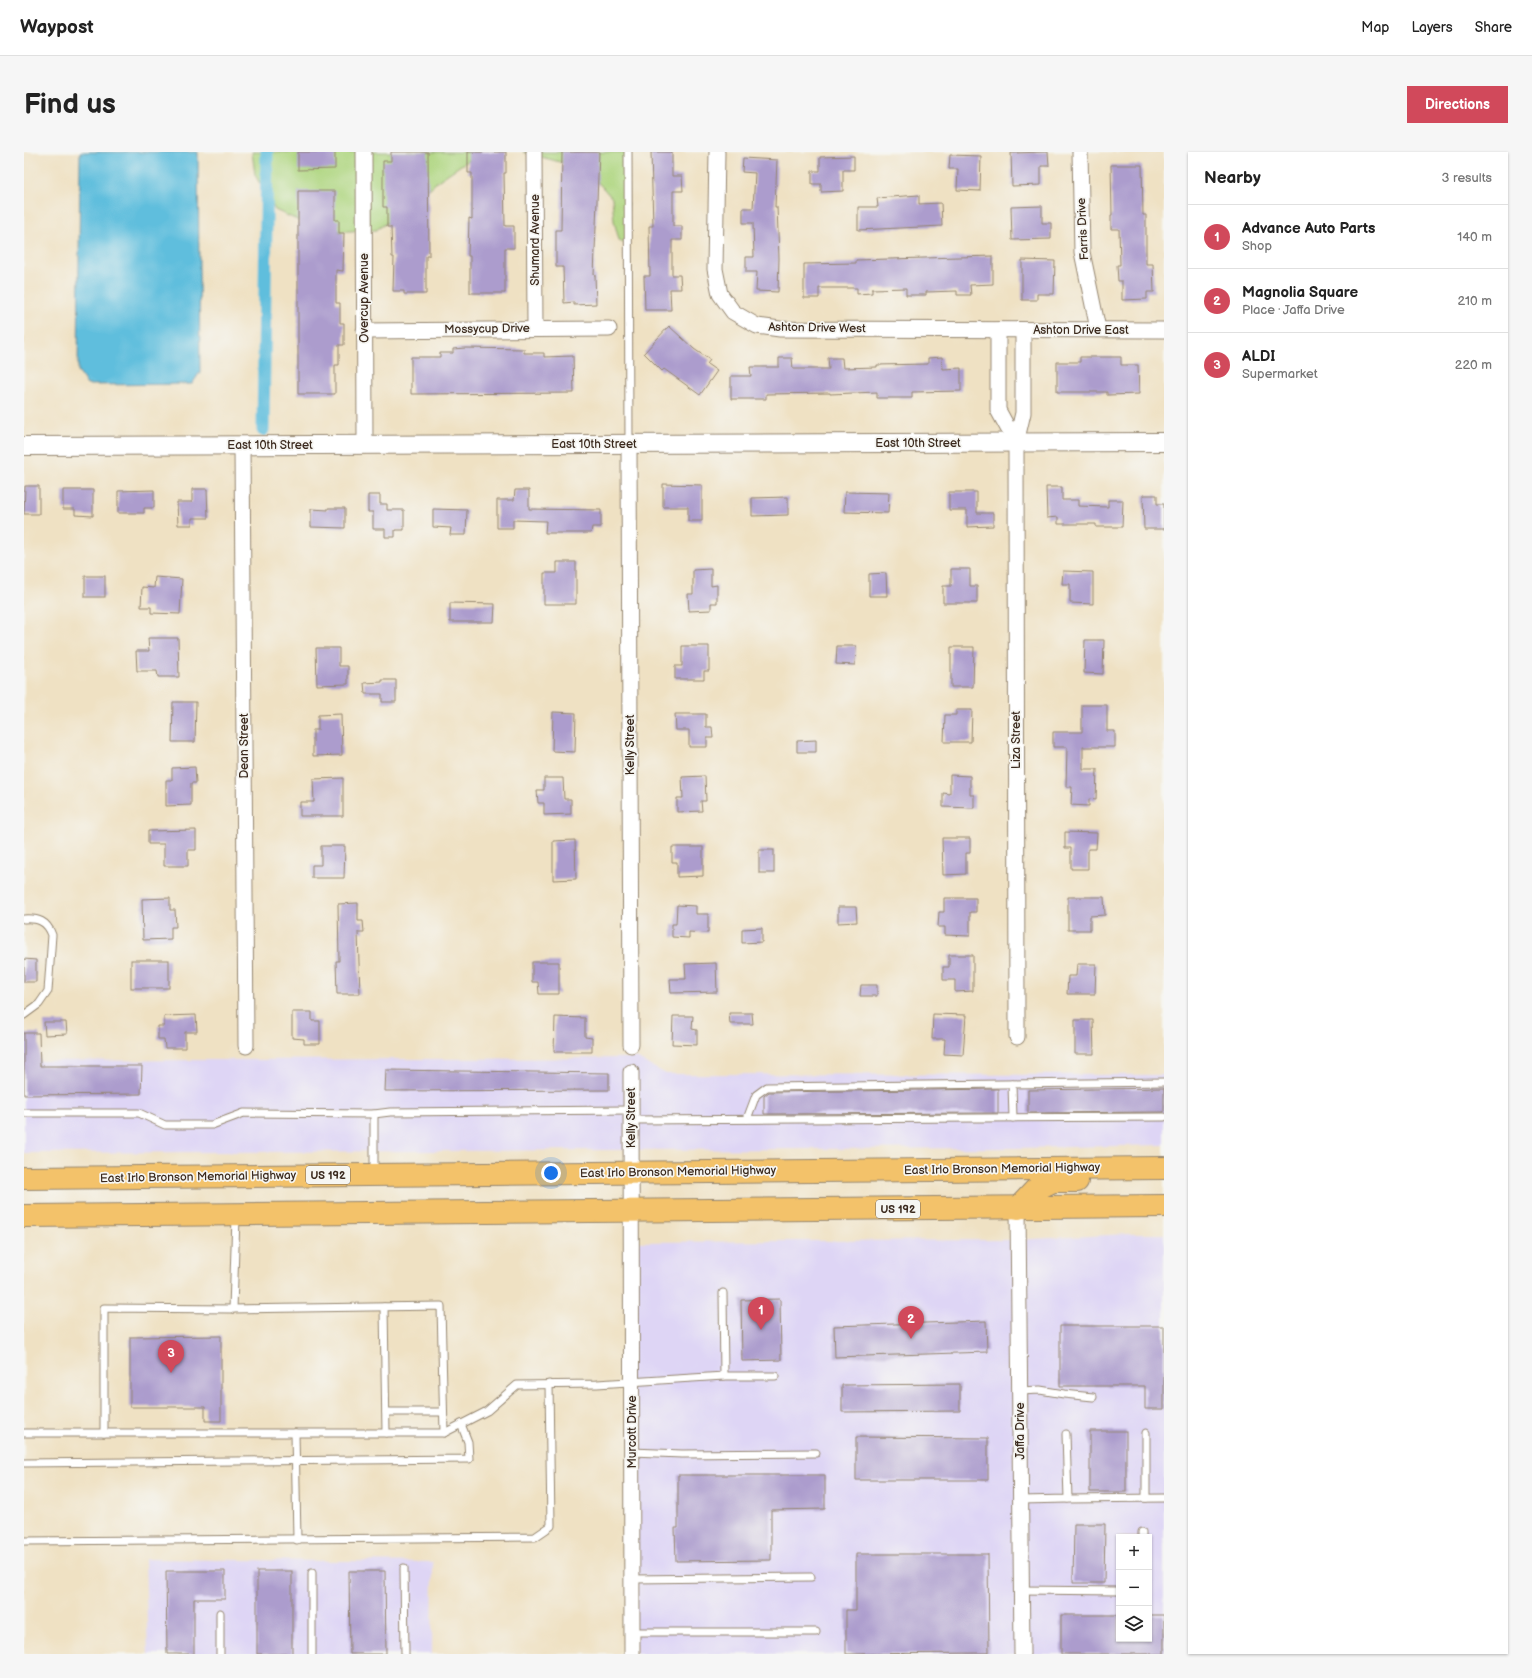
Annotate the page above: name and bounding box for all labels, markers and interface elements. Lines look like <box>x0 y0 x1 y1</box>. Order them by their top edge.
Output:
text: Waypost <box>20 16 94 39</box>
text: Map <box>1361 19 1389 36</box>
text: Layers <box>1411 19 1453 36</box>
text: Share <box>1475 19 1512 36</box>
button: Directions <box>1407 86 1508 123</box>
text: Find us <box>24 88 116 121</box>
text: Nearby <box>1204 168 1261 188</box>
text: 3 results <box>1441 170 1492 186</box>
street label: Shumard Avenue <box>528 194 543 286</box>
street label: Farris Drive <box>1074 197 1092 261</box>
text: Advance Auto Parts <box>1242 219 1375 238</box>
text: 1 <box>1214 229 1220 245</box>
text: 140 m <box>1457 229 1492 245</box>
text: Shop <box>1242 238 1272 254</box>
street label: Overcup Avenue <box>357 253 372 343</box>
text: Magnolia Square <box>1242 283 1358 302</box>
text: 2 <box>1213 293 1221 309</box>
text: 210 m <box>1458 293 1492 309</box>
text: Place · Jaffa Drive <box>1242 302 1345 318</box>
street label: Ashton Drive West <box>768 320 866 336</box>
street label: Mossycup Drive <box>444 321 530 337</box>
street label: Ashton Drive East <box>1033 323 1129 338</box>
text: ALDI <box>1242 347 1275 366</box>
text: 3 <box>1213 357 1221 373</box>
text: 220 m <box>1455 357 1492 373</box>
text: Supermarket <box>1242 366 1318 382</box>
street label: East 10th Street <box>875 436 961 451</box>
street label: East 10th Street <box>551 437 637 452</box>
street label: East 10th Street <box>227 438 313 453</box>
street label: Liza Street <box>1009 711 1024 769</box>
street label: Dean Street <box>237 713 252 779</box>
street label: Kelly Street <box>623 714 638 775</box>
street label: Kelly Street <box>624 1087 639 1148</box>
street label: East Irlo Bronson Memorial Highway <box>904 1160 1101 1178</box>
your location <box>541 1163 561 1183</box>
street label: East Irlo Bronson Memorial Highway <box>580 1163 777 1181</box>
road number: US 192 <box>306 1166 350 1184</box>
street label: East Irlo Bronson Memorial Highway <box>100 1168 297 1186</box>
road number: US 192 <box>876 1200 920 1218</box>
pin: 1 <box>748 1297 774 1330</box>
pin: 2 <box>898 1306 924 1339</box>
pin: 3 <box>158 1340 184 1373</box>
street label: Murcott Drive <box>625 1395 640 1469</box>
street label: Jaffa Drive <box>1013 1402 1028 1460</box>
map controls <box>1116 1534 1152 1642</box>
button: + <box>1116 1534 1152 1570</box>
button: − <box>1116 1570 1152 1606</box>
button: layers <box>1116 1606 1152 1642</box>

